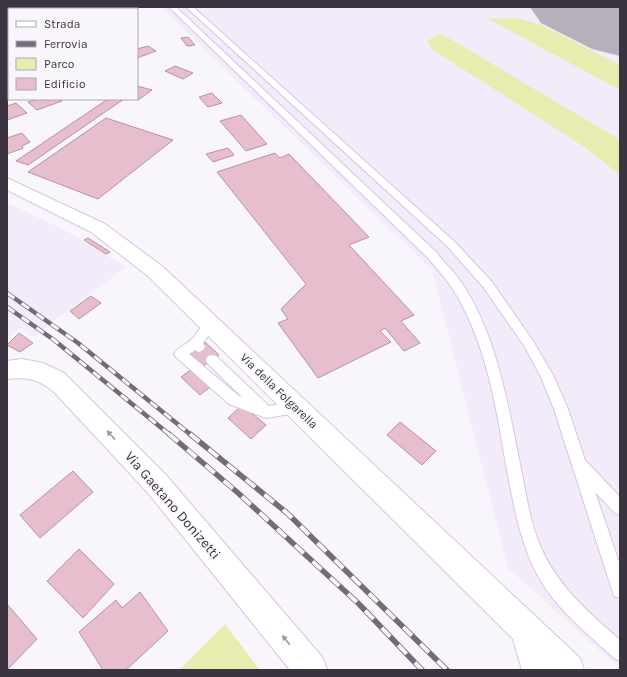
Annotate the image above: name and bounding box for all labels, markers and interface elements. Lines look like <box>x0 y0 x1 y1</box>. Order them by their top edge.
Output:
legend <box>8 8 138 100</box>
text: Strada <box>44 17 80 31</box>
text: Ferrovia <box>44 37 88 51</box>
text: Parco <box>44 57 74 71</box>
text: Edificio <box>44 77 85 91</box>
street label: Via della Folgarella <box>237 350 321 432</box>
one-way arrow <box>106 430 116 440</box>
street label: Via Gaetano Donizetti <box>121 448 224 563</box>
one-way arrow <box>282 634 291 645</box>

